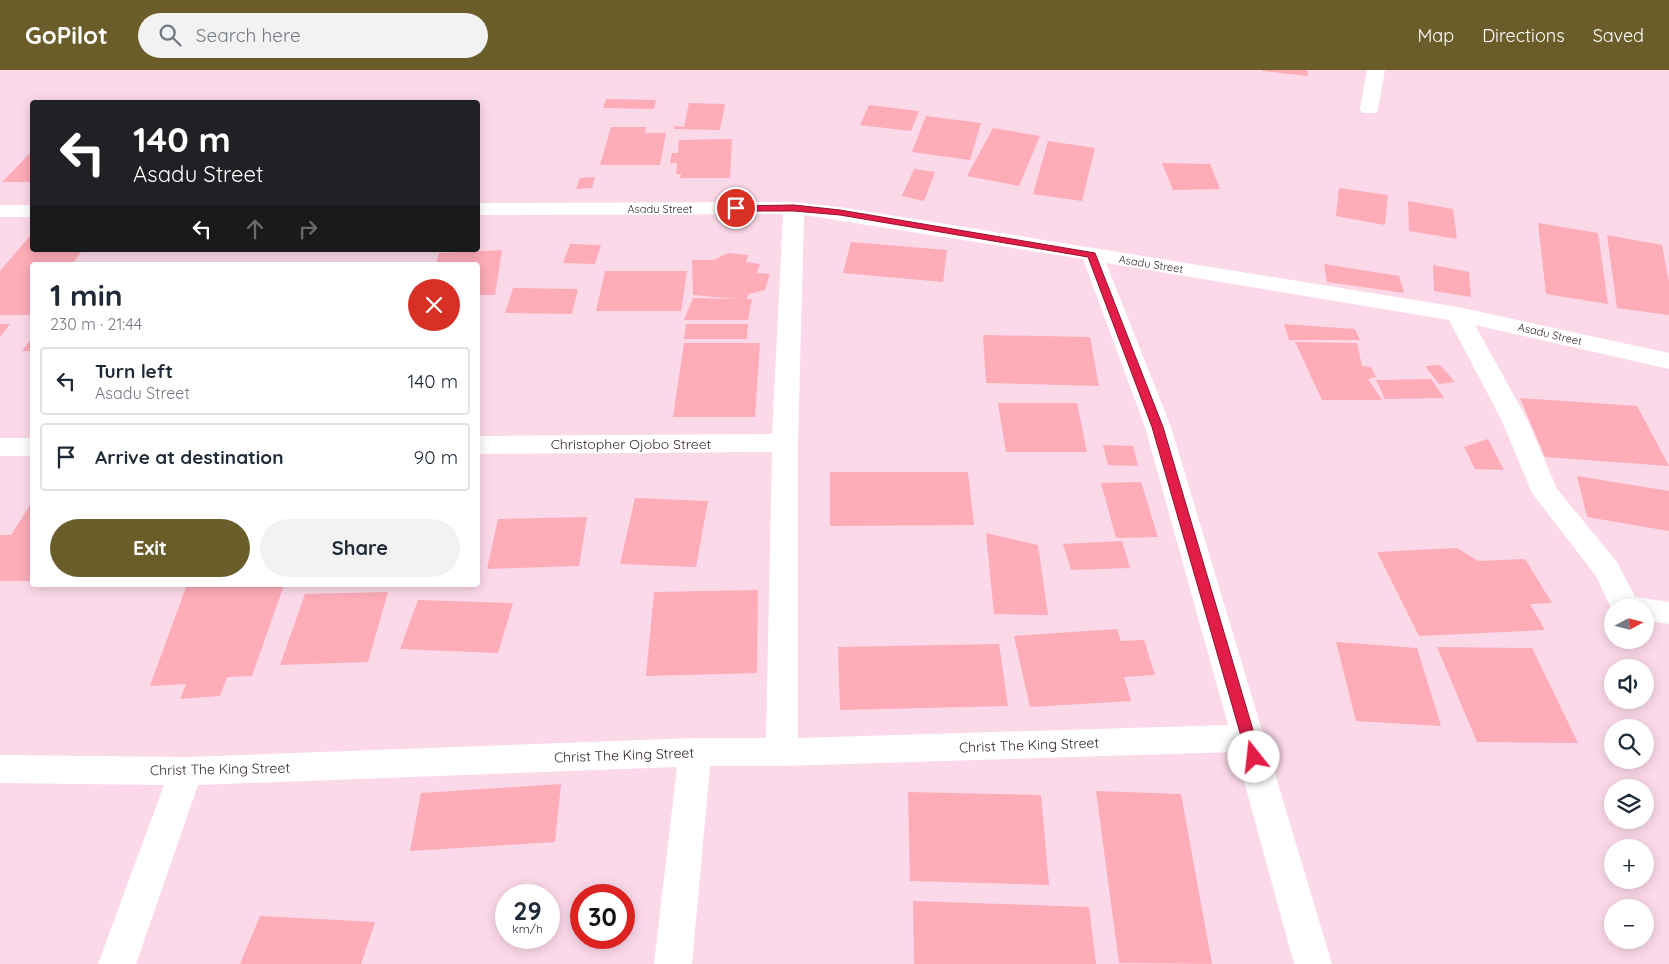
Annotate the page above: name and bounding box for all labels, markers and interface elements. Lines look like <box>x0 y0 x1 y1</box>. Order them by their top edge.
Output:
search box <box>138 13 488 58</box>
text: GoPilot <box>25 20 108 50</box>
icon: search <box>156 21 184 49</box>
text: Search here <box>196 23 301 47</box>
text: Map <box>1417 24 1454 47</box>
text: Directions <box>1482 24 1565 47</box>
text: Saved <box>1593 24 1644 47</box>
text: 140 m <box>133 117 231 161</box>
icon: left <box>50 120 115 185</box>
text: Asadu Street <box>133 160 263 188</box>
pin <box>715 187 757 229</box>
icon: arrive <box>722 194 750 222</box>
street label: Asadu Street <box>627 202 693 216</box>
icon: left <box>188 215 216 243</box>
icon: ahead <box>241 215 269 243</box>
icon: right <box>294 215 322 243</box>
street label: Asadu Street <box>1118 252 1185 276</box>
text: 1 min <box>50 276 123 314</box>
button: close <box>408 279 460 331</box>
text: 230 m · 21:44 <box>50 314 142 334</box>
street label: Asadu Street <box>1517 320 1584 348</box>
text: Turn left <box>95 359 173 383</box>
icon: left <box>52 367 80 395</box>
text: 140 m <box>407 369 458 393</box>
text: Asadu Street <box>95 383 190 403</box>
street label: Christopher Ojobo Street <box>551 435 712 453</box>
icon: arrive <box>52 443 80 471</box>
text: Arrive at destination <box>95 445 284 469</box>
text: 90 m <box>414 445 458 469</box>
button: Exit <box>50 519 250 577</box>
button: Share <box>260 519 460 577</box>
north arrow <box>1604 599 1654 649</box>
map controls <box>1604 599 1654 949</box>
button: sound <box>1604 659 1654 709</box>
button: search <box>1604 719 1654 769</box>
position arrow <box>1227 730 1279 782</box>
street label: Christ The King Street <box>959 734 1100 756</box>
street label: Christ The King Street <box>554 744 695 766</box>
street label: Christ The King Street <box>150 759 290 779</box>
button: layers <box>1604 779 1654 829</box>
button: + <box>1604 839 1654 889</box>
speed limit sign: 30 <box>570 884 635 949</box>
text: 29 <box>513 895 542 926</box>
button: − <box>1604 899 1654 949</box>
text: km/h <box>512 921 543 936</box>

